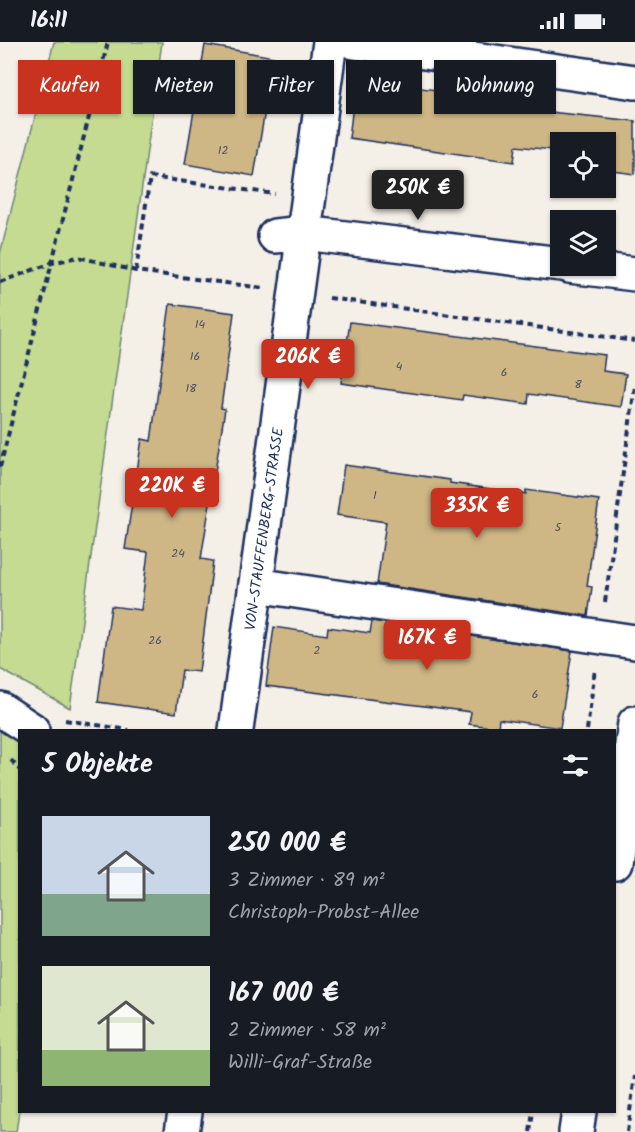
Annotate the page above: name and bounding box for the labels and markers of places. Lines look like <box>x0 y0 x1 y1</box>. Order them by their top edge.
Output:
pin: 250K € <box>369 170 467 221</box>
pin: 206K € <box>259 339 357 390</box>
pin: 220K € <box>123 468 221 519</box>
pin: 335K € <box>428 488 526 539</box>
pin: 167K € <box>378 620 476 671</box>

